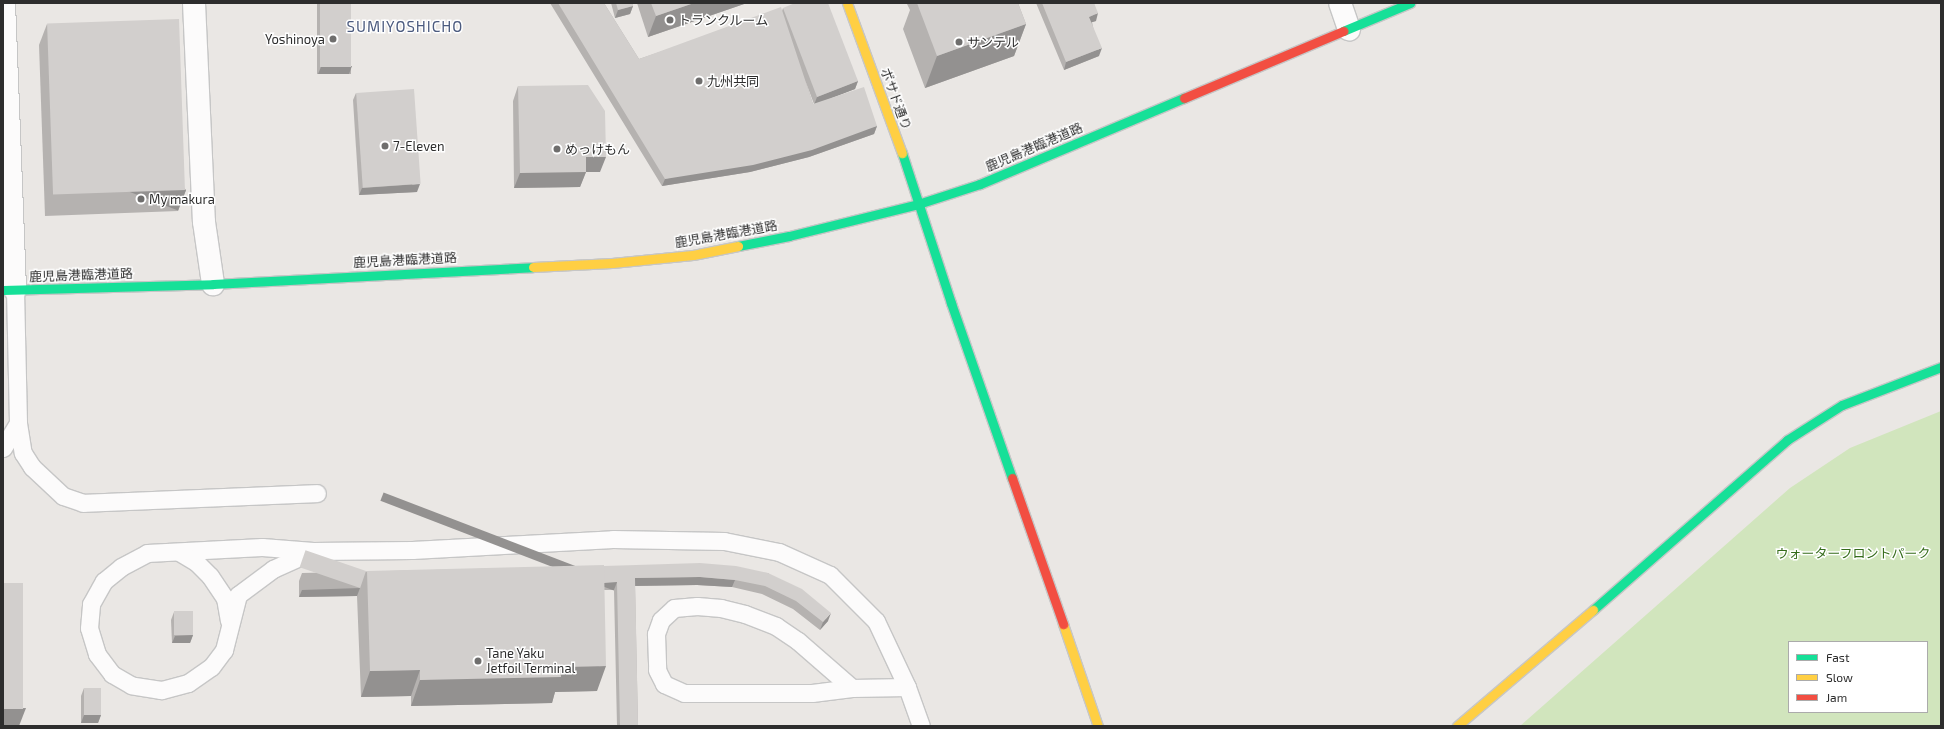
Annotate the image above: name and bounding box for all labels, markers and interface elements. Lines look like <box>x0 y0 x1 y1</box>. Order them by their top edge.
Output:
place label: トランクルーム <box>678 12 769 28</box>
marker: トランクルーム <box>665 15 675 25</box>
district label: SUMIYOSHICHO <box>347 18 463 36</box>
place label: Yoshinoya <box>265 31 325 47</box>
marker: Yoshinoya <box>328 34 338 44</box>
place label: サンテル <box>967 34 1019 50</box>
marker: サンテル <box>954 37 964 47</box>
street label: ボサド通り <box>878 66 914 132</box>
place label: 九州共同 <box>707 73 759 89</box>
marker: 九州共同 <box>694 76 704 86</box>
street label: 鹿児島港臨港道路 <box>983 120 1085 174</box>
place label: 7-Eleven <box>393 138 445 154</box>
marker: 7-Eleven <box>380 141 390 151</box>
place label: めっけもん <box>565 141 630 157</box>
marker: めっけもん <box>552 144 562 154</box>
place label: My makura <box>149 191 215 207</box>
marker: My makura <box>136 194 146 204</box>
street label: 鹿児島港臨港道路 <box>673 217 779 251</box>
street label: 鹿児島港臨港道路 <box>353 249 457 271</box>
street label: 鹿児島港臨港道路 <box>29 265 133 285</box>
park label: ウォーターフロントパーク <box>1775 545 1931 561</box>
legend <box>1788 641 1928 713</box>
place label: Tane Yaku Jetfoil Terminal <box>486 646 576 677</box>
text: Fast <box>1826 650 1849 664</box>
marker: Tane Yaku Jetfoil Terminal <box>473 656 483 666</box>
text: Slow <box>1826 670 1853 684</box>
text: Jam <box>1826 690 1847 704</box>

